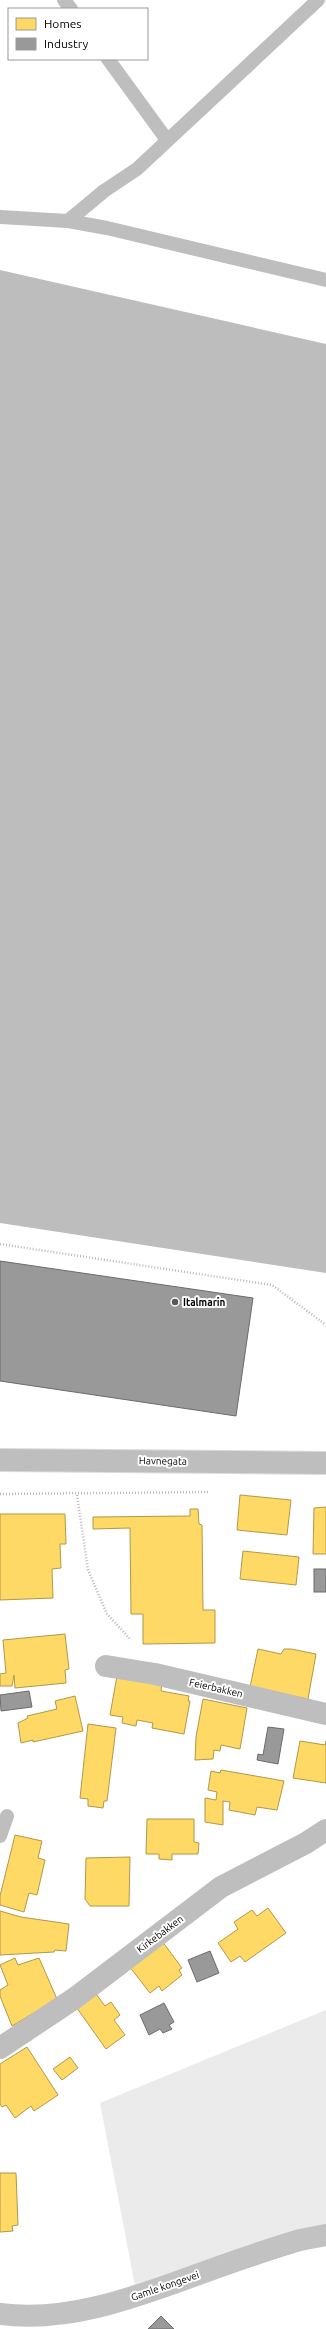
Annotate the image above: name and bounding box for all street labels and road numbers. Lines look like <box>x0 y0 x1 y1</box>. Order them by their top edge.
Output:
street label: Havnegata <box>139 1455 187 1467</box>
street label: Feierbakken <box>188 1676 244 1700</box>
street label: Kirkebakken <box>135 1913 185 1955</box>
street label: Gamle kongevei <box>129 2269 201 2303</box>

